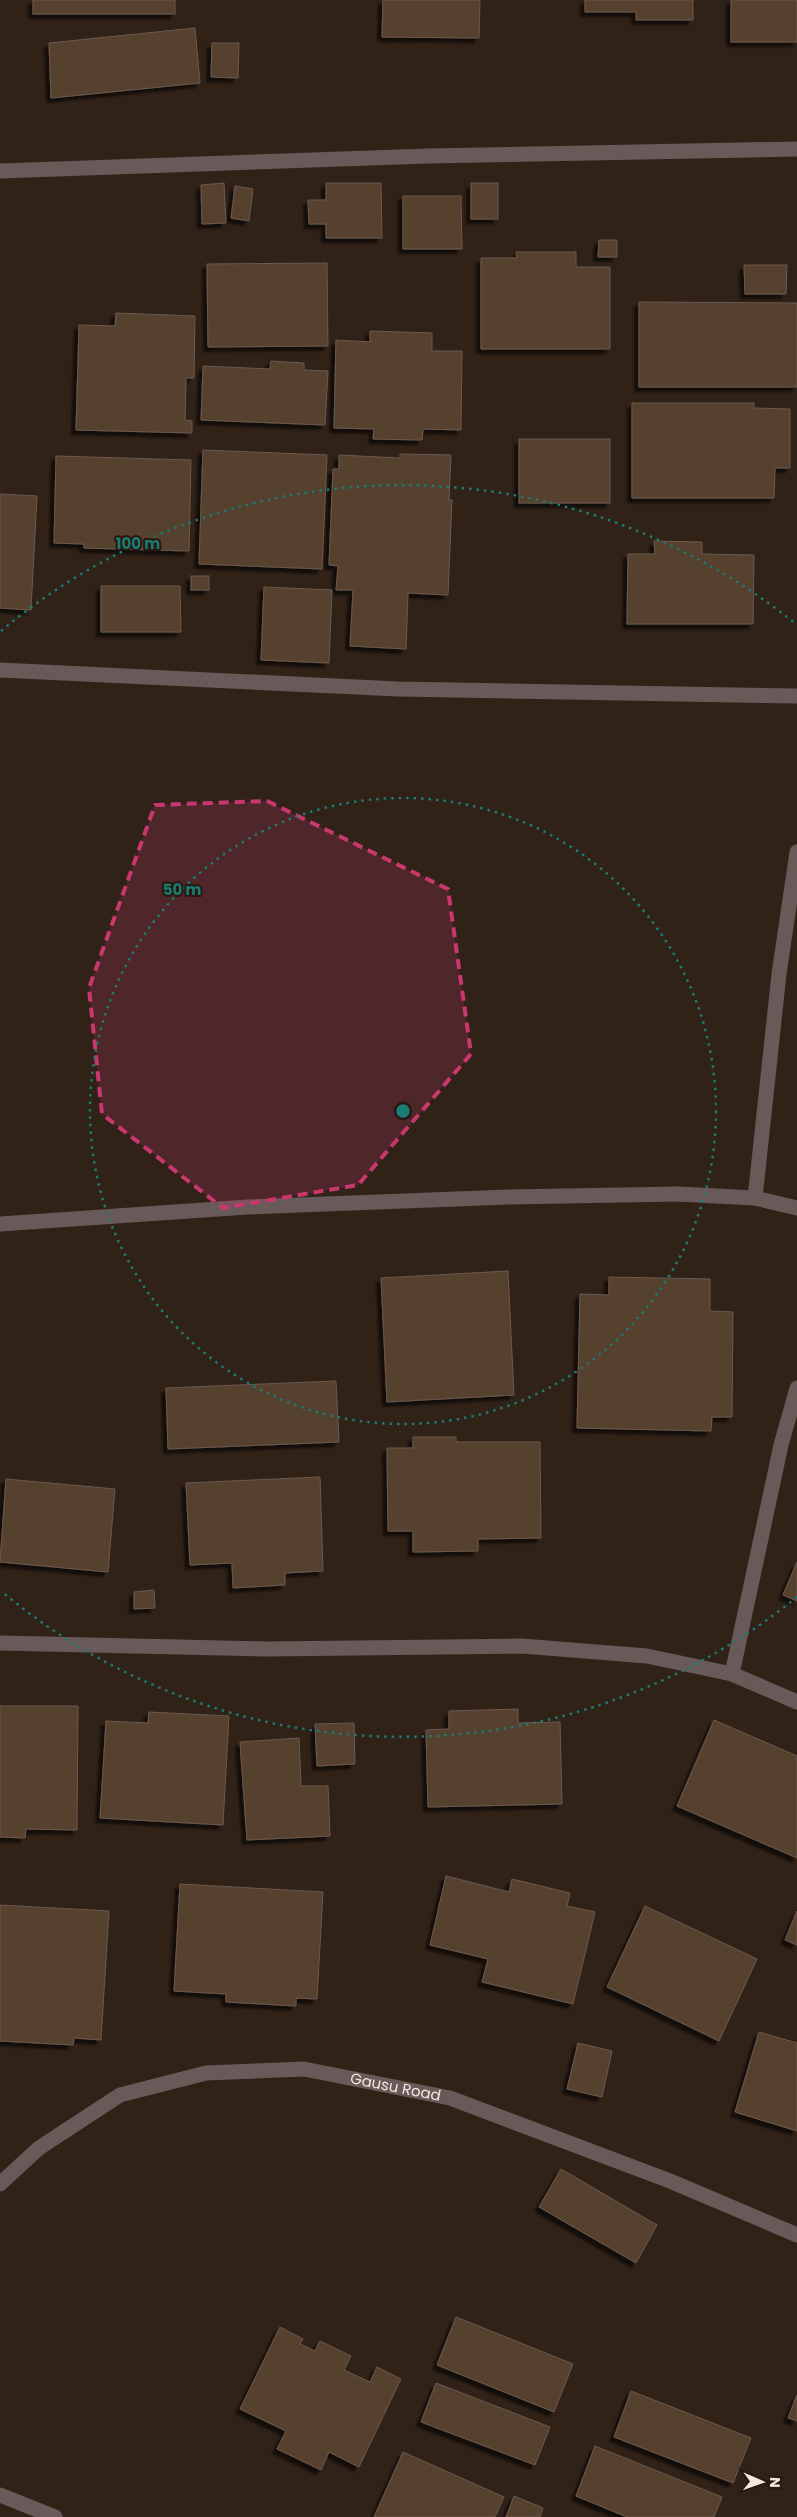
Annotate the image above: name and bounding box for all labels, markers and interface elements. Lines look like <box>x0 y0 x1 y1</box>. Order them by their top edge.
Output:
text: 100 m <box>116 533 160 554</box>
text: 50 m <box>163 879 201 900</box>
centre of rings <box>394 1102 412 1120</box>
street label: Gausu Road <box>348 2067 443 2106</box>
north arrow <box>737 2457 787 2507</box>
text: N <box>765 2477 785 2488</box>

